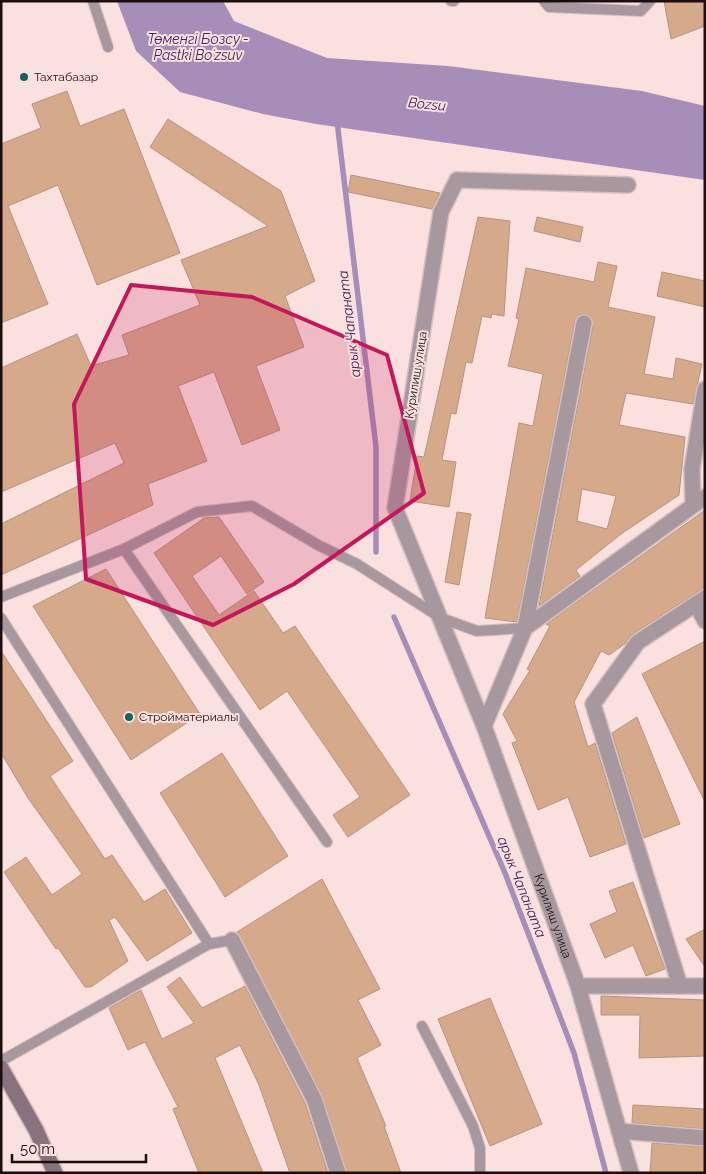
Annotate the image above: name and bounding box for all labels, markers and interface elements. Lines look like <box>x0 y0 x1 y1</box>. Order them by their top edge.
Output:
water label: Төменгі Бозсу - Pastki Boʻzsuv <box>147 31 249 63</box>
place label: Тахтабазар <box>34 70 98 84</box>
marker: Тахтабазар <box>18 71 30 83</box>
water label: Bozsu <box>407 94 447 114</box>
water label: арык Чапаната <box>335 270 363 378</box>
street label: Курилиш улица <box>402 330 430 420</box>
place label: Стройматериалы <box>139 710 238 724</box>
marker: Стройматериалы <box>123 711 135 723</box>
water label: арык Чапаната <box>494 834 550 940</box>
street label: Курилиш улица <box>531 872 574 960</box>
scale bar <box>12 1132 146 1164</box>
text: 50 m <box>20 1140 55 1158</box>

